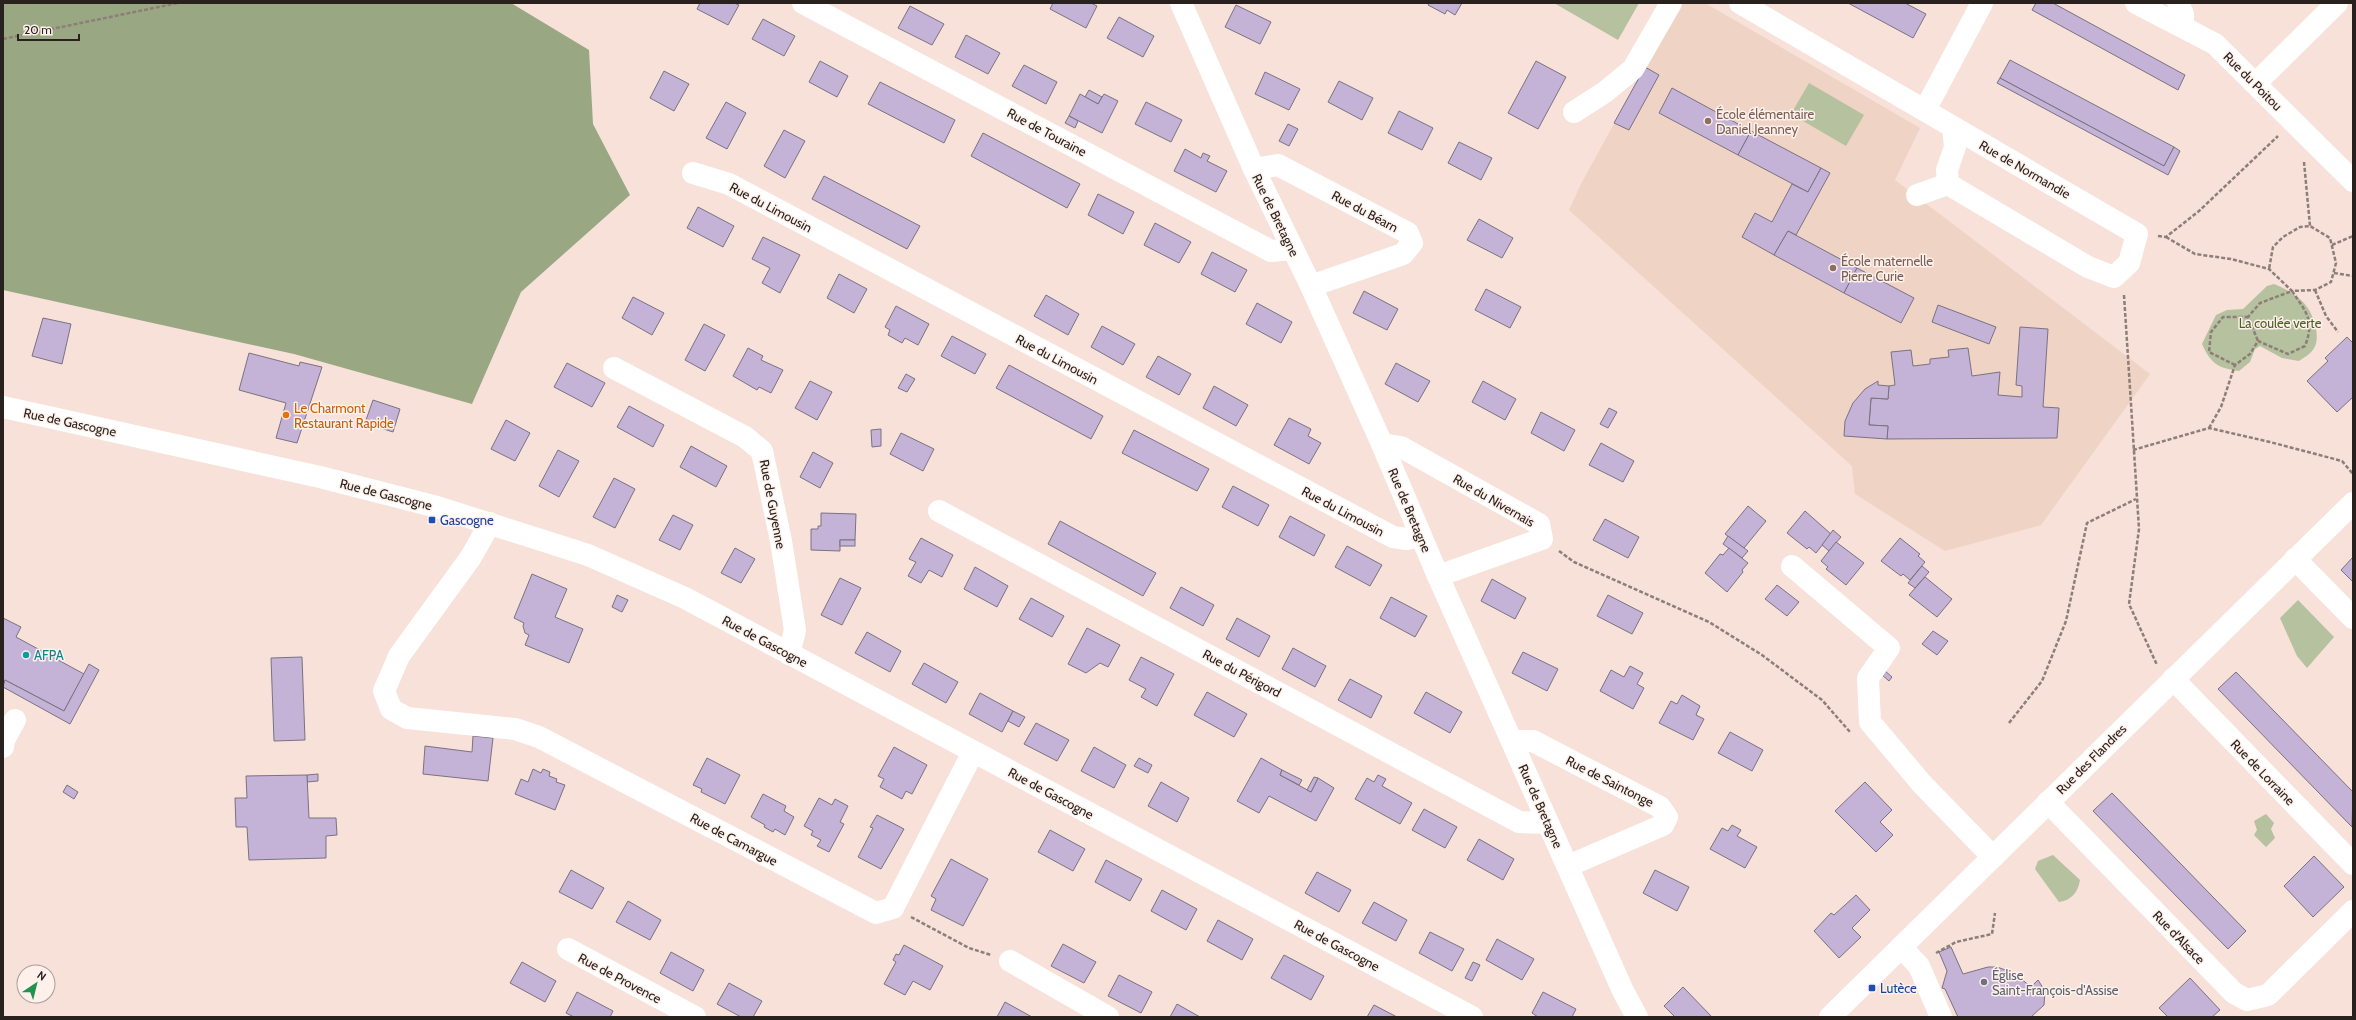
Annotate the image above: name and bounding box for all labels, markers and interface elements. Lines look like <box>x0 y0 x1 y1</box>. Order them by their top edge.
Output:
scale bar <box>18 16 79 42</box>
text: 20 m <box>24 22 52 37</box>
street label: Rue du Poitou <box>2220 48 2286 114</box>
street label: Rue de Touraine <box>1005 104 1090 160</box>
place label: École élémentaire Daniel Jeanney <box>1716 105 1814 137</box>
marker: École élémentaire Daniel Jeanney <box>1703 116 1713 126</box>
street label: Rue de Normandie <box>1977 136 2074 202</box>
street label: Rue de Bretagne <box>1249 171 1303 259</box>
street label: Rue du Limousin <box>727 179 815 235</box>
street label: Rue du Béarn <box>1329 187 1401 235</box>
place label: École maternelle Pierre Curie <box>1841 252 1933 284</box>
marker: École maternelle Pierre Curie <box>1828 263 1838 273</box>
park label: La coulée verte <box>2239 315 2322 331</box>
street label: Rue du Limousin <box>1013 331 1101 387</box>
place label: Le Charmont Restaurant Rapide <box>294 400 394 431</box>
street label: Rue de Gascogne <box>22 404 118 440</box>
marker: Le Charmont Restaurant Rapide <box>281 410 291 420</box>
street label: Rue de Guyenne <box>757 458 790 550</box>
street label: Rue de Bretagne <box>1385 465 1435 555</box>
street label: Rue du Nivernais <box>1450 470 1538 530</box>
street label: Rue de Gascogne <box>338 475 434 513</box>
street label: Rue du Limousin <box>1299 483 1387 539</box>
place label: Gascogne <box>440 512 494 528</box>
marker: Gascogne <box>427 515 437 525</box>
street label: Rue de Gascogne <box>719 612 811 670</box>
street label: Rue du Périgord <box>1200 646 1284 700</box>
place label: AFPA <box>34 647 64 663</box>
marker: AFPA <box>21 650 31 660</box>
street label: Rue des Flandres <box>2053 720 2130 797</box>
street label: Rue de Lorraine <box>2228 736 2299 809</box>
street label: Rue de Saintonge <box>1563 752 1657 810</box>
street label: Rue de Bretagne <box>1515 762 1567 851</box>
street label: Rue de Gascogne <box>1005 764 1097 822</box>
street label: Rue de Camargue <box>688 809 781 869</box>
street label: Rue d'Alsace <box>2150 907 2209 967</box>
street label: Rue de Gascogne <box>1291 916 1383 974</box>
street label: Rue de Provence <box>576 949 665 1007</box>
north arrow <box>16 964 56 1004</box>
place label: Église Saint-François-d'Assise <box>1992 966 2119 998</box>
text: N <box>35 968 49 984</box>
marker: Église Saint-François-d'Assise <box>1979 977 1989 987</box>
place label: Lutèce <box>1880 980 1917 996</box>
marker: Lutèce <box>1867 983 1877 993</box>

